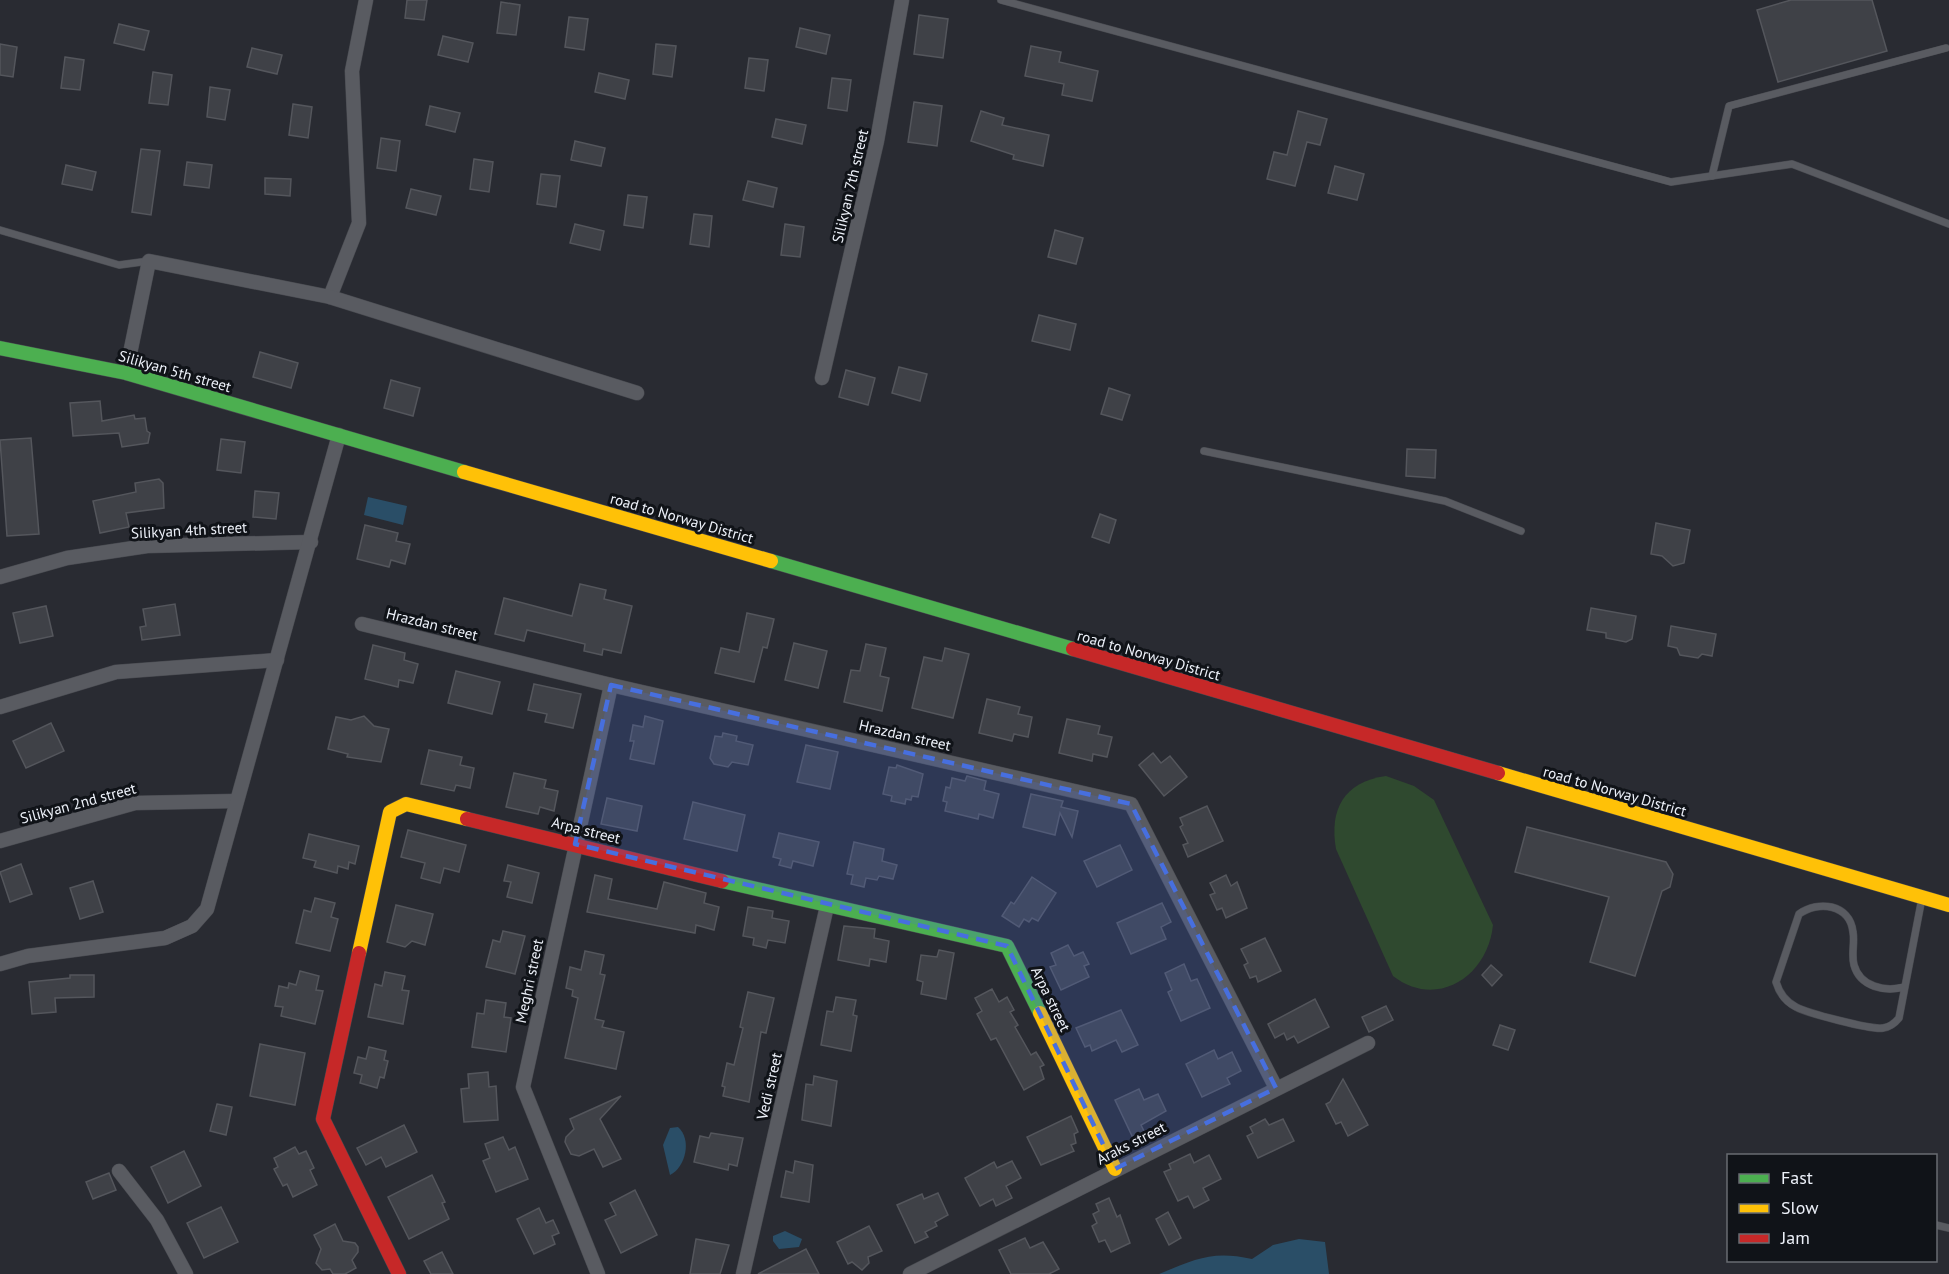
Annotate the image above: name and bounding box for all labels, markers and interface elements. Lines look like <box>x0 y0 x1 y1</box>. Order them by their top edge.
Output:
street label: Silikyan 7th street <box>828 127 872 245</box>
street label: Silikyan 5th street <box>117 346 233 396</box>
street label: road to Norway District <box>608 488 756 548</box>
street label: Silikyan 4th street <box>130 517 248 543</box>
street label: Hrazdan street <box>384 603 480 645</box>
street label: road to Norway District <box>1075 625 1223 685</box>
street label: Hrazdan street <box>857 715 953 755</box>
street label: road to Norway District <box>1541 761 1689 821</box>
street label: Silikyan 2nd street <box>18 778 138 828</box>
street label: Arpa street <box>550 812 622 848</box>
street label: Meghri street <box>511 937 547 1025</box>
street label: Arpa street <box>1027 963 1075 1035</box>
street label: Vedi street <box>752 1051 786 1122</box>
street label: Araks street <box>1093 1117 1169 1169</box>
legend <box>1727 1154 1937 1262</box>
text: Fast <box>1781 1166 1813 1189</box>
text: Slow <box>1781 1196 1819 1219</box>
text: Jam <box>1780 1226 1810 1249</box>

